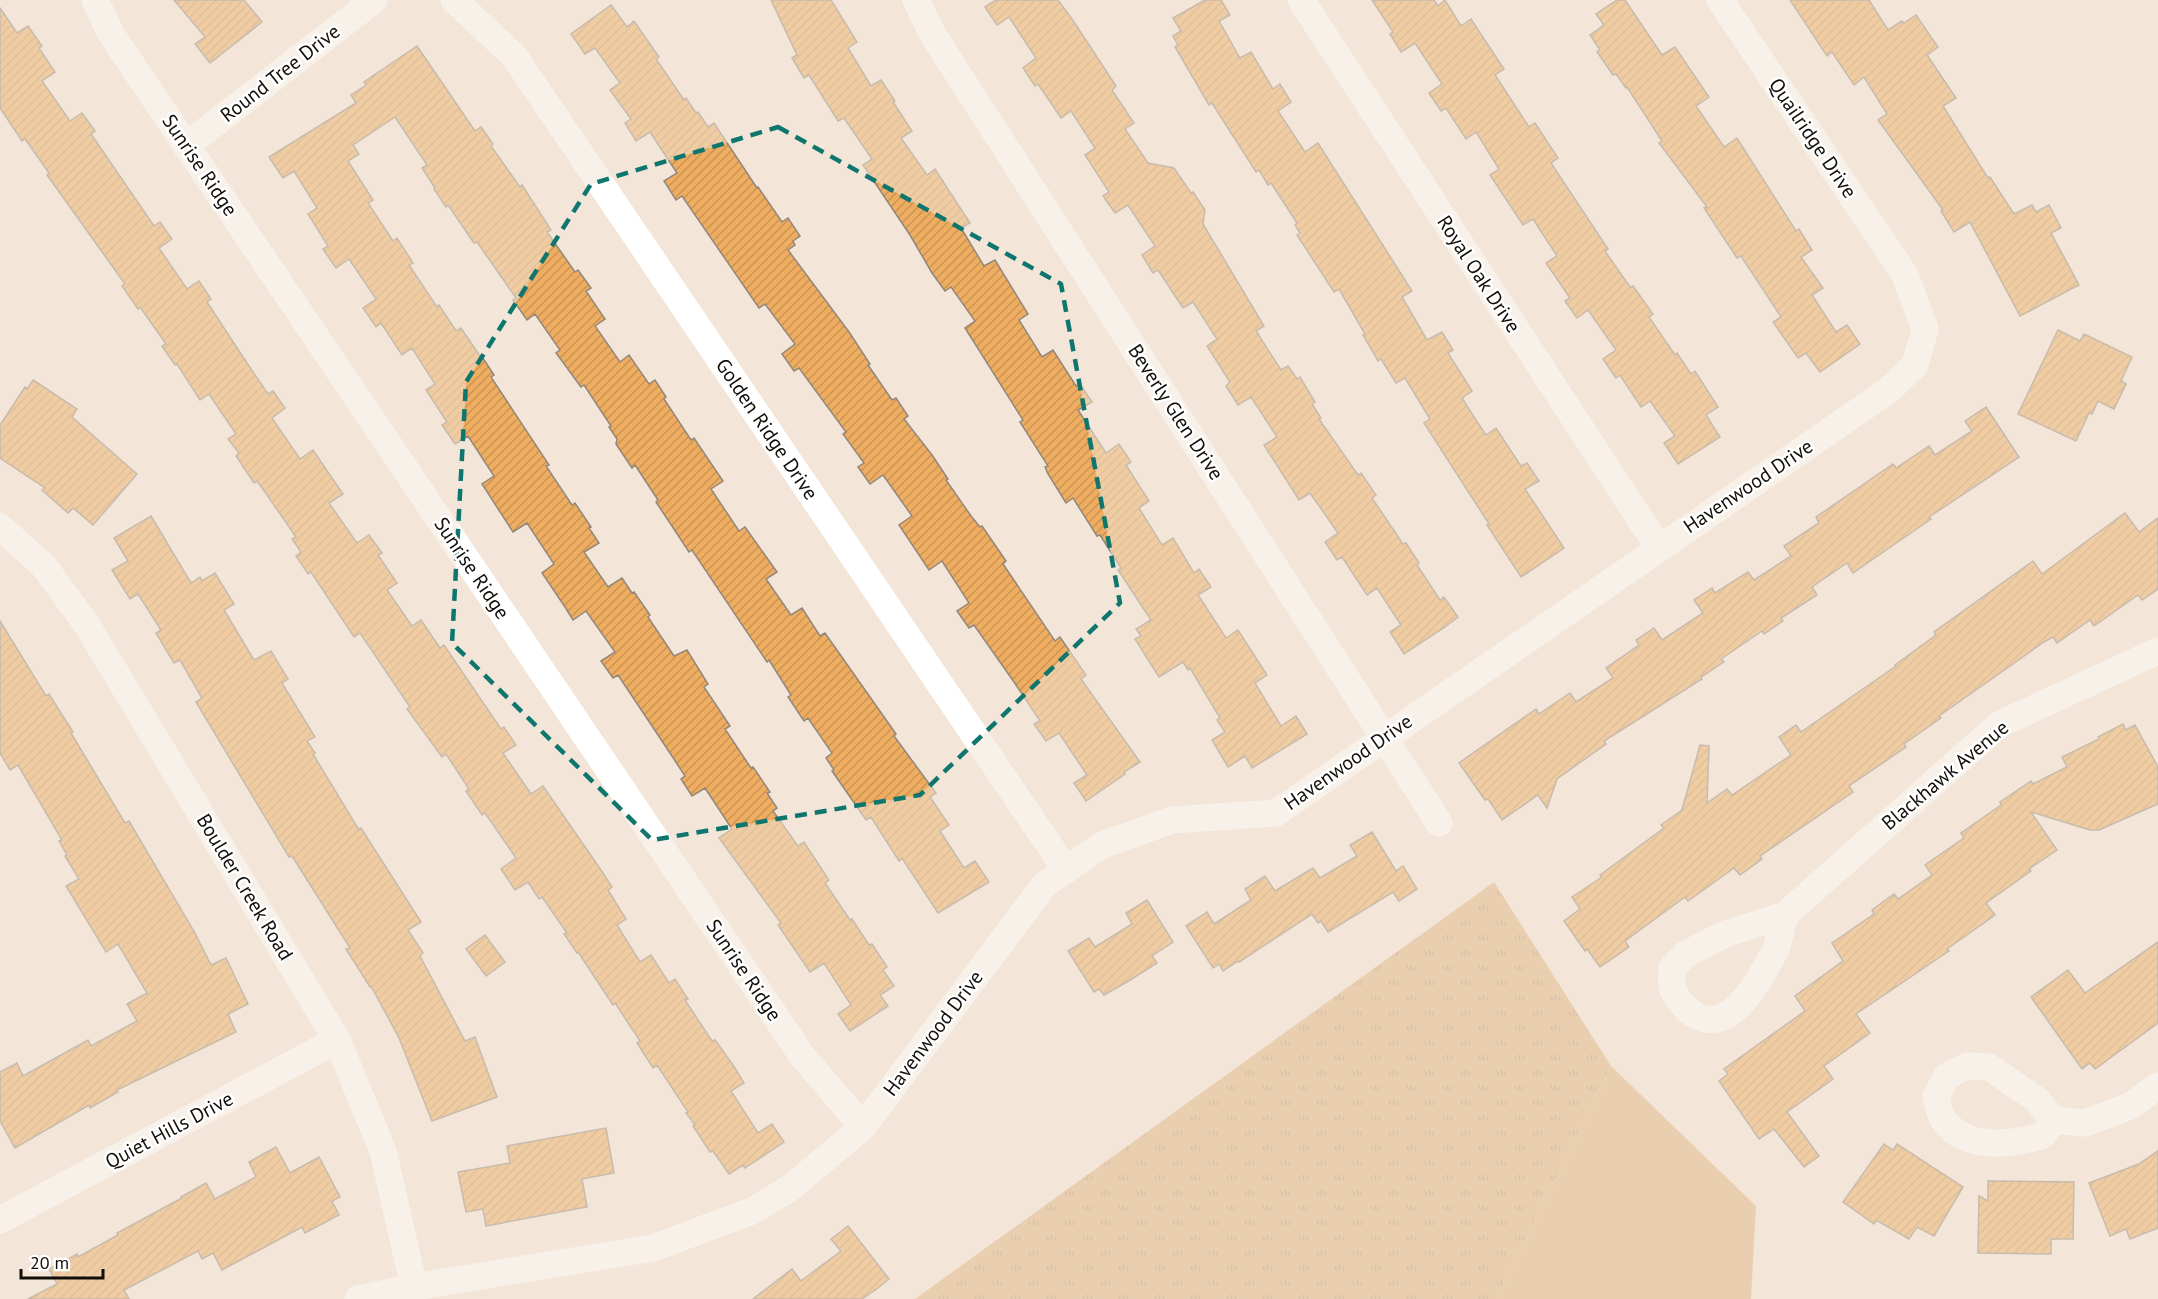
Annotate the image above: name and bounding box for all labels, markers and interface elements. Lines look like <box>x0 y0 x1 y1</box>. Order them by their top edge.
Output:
street label: Round Tree Drive <box>215 18 345 128</box>
street label: Quailridge Drive <box>1763 73 1863 203</box>
street label: Sunrise Ridge <box>156 109 244 221</box>
street label: Royal Oak Drive <box>1431 210 1527 338</box>
street label: Beverly Glen Drive <box>1122 339 1230 485</box>
street label: Golden Ridge Drive <box>710 353 824 505</box>
street label: Havenwood Drive <box>1678 433 1818 539</box>
street label: Sunrise Ridge <box>428 512 516 624</box>
street label: Havenwood Drive <box>1279 708 1417 816</box>
street label: Blackhawk Avenue <box>1876 714 2014 836</box>
street label: Boulder Creek Road <box>191 809 299 965</box>
street label: Sunrise Ridge <box>700 914 788 1026</box>
street label: Havenwood Drive <box>877 965 989 1101</box>
street label: Quiet Hills Drive <box>101 1085 237 1175</box>
scale bar <box>21 1242 104 1280</box>
text: 20 m <box>30 1251 69 1274</box>

